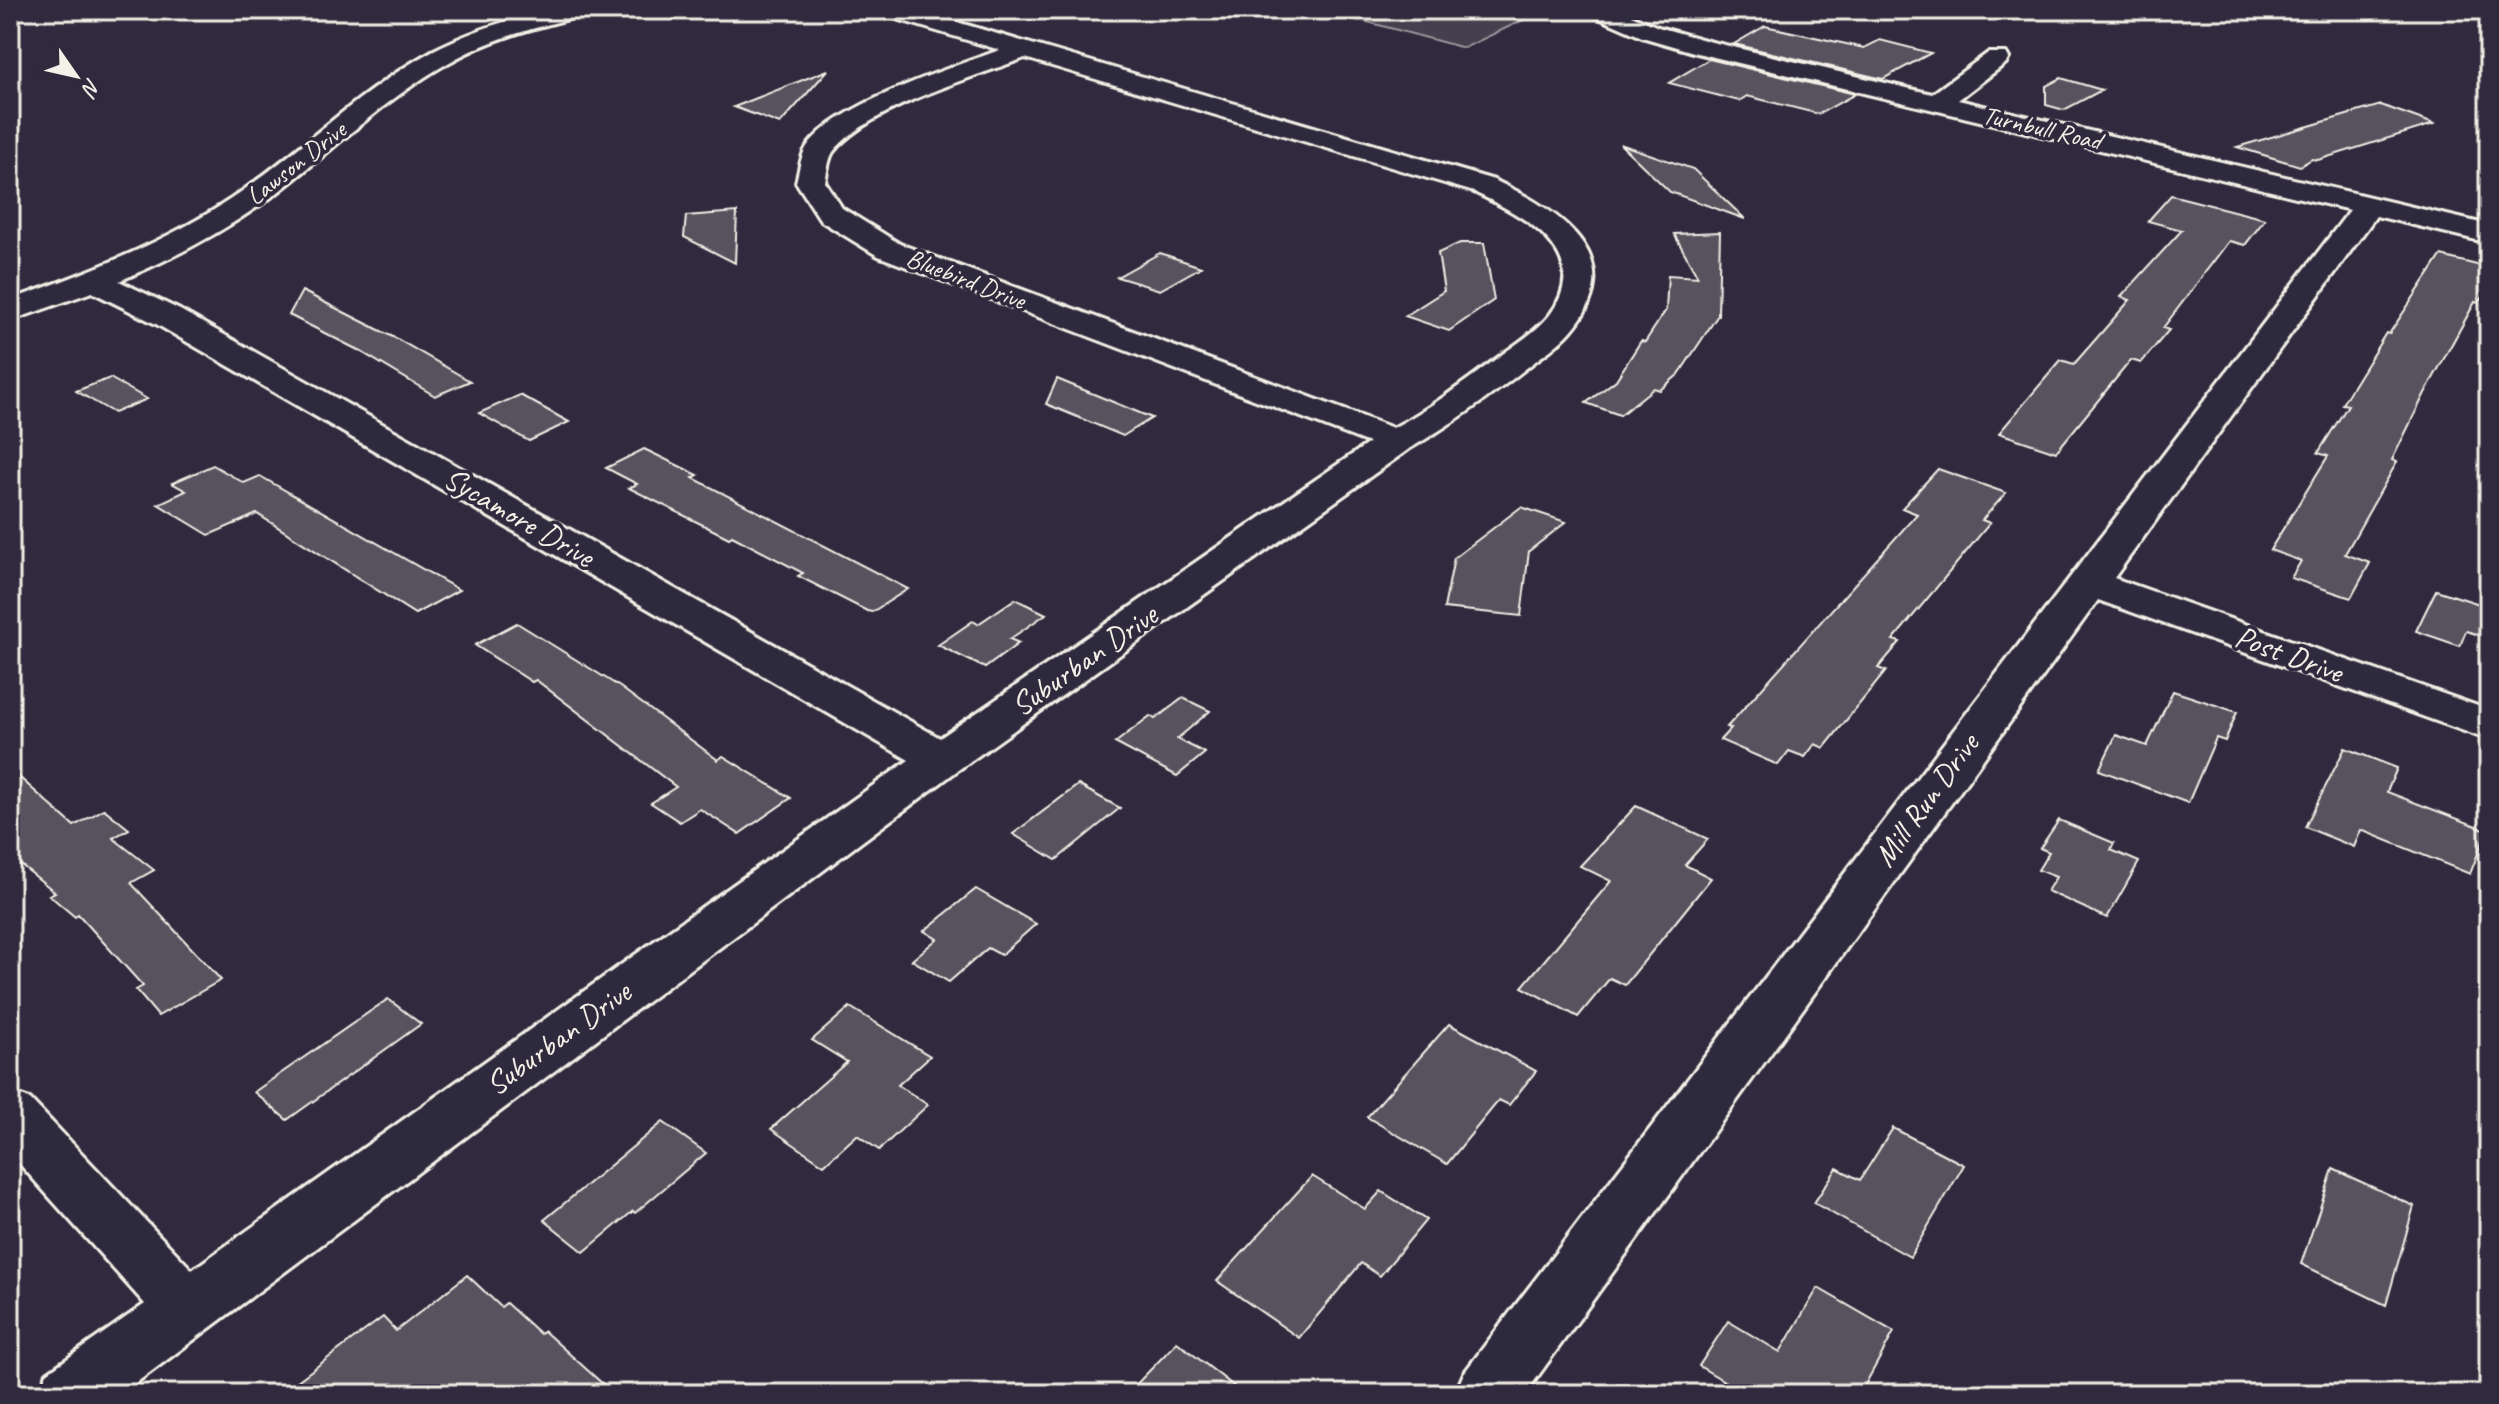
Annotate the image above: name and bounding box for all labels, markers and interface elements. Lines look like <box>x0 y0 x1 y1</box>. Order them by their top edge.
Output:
north arrow <box>36 36 116 116</box>
text: N <box>74 73 107 103</box>
street label: Turnbull Road <box>1979 98 2108 159</box>
street label: Lawson Drive <box>239 112 355 212</box>
street label: Bluebird Drive <box>902 241 1032 317</box>
street label: Sycamore Drive <box>436 457 604 578</box>
street label: Suburban Drive <box>1003 593 1167 726</box>
street label: Post Drive <box>2230 616 2351 693</box>
street label: Mill Run Drive <box>1864 723 1990 875</box>
street label: Suburban Drive <box>477 970 641 1105</box>

